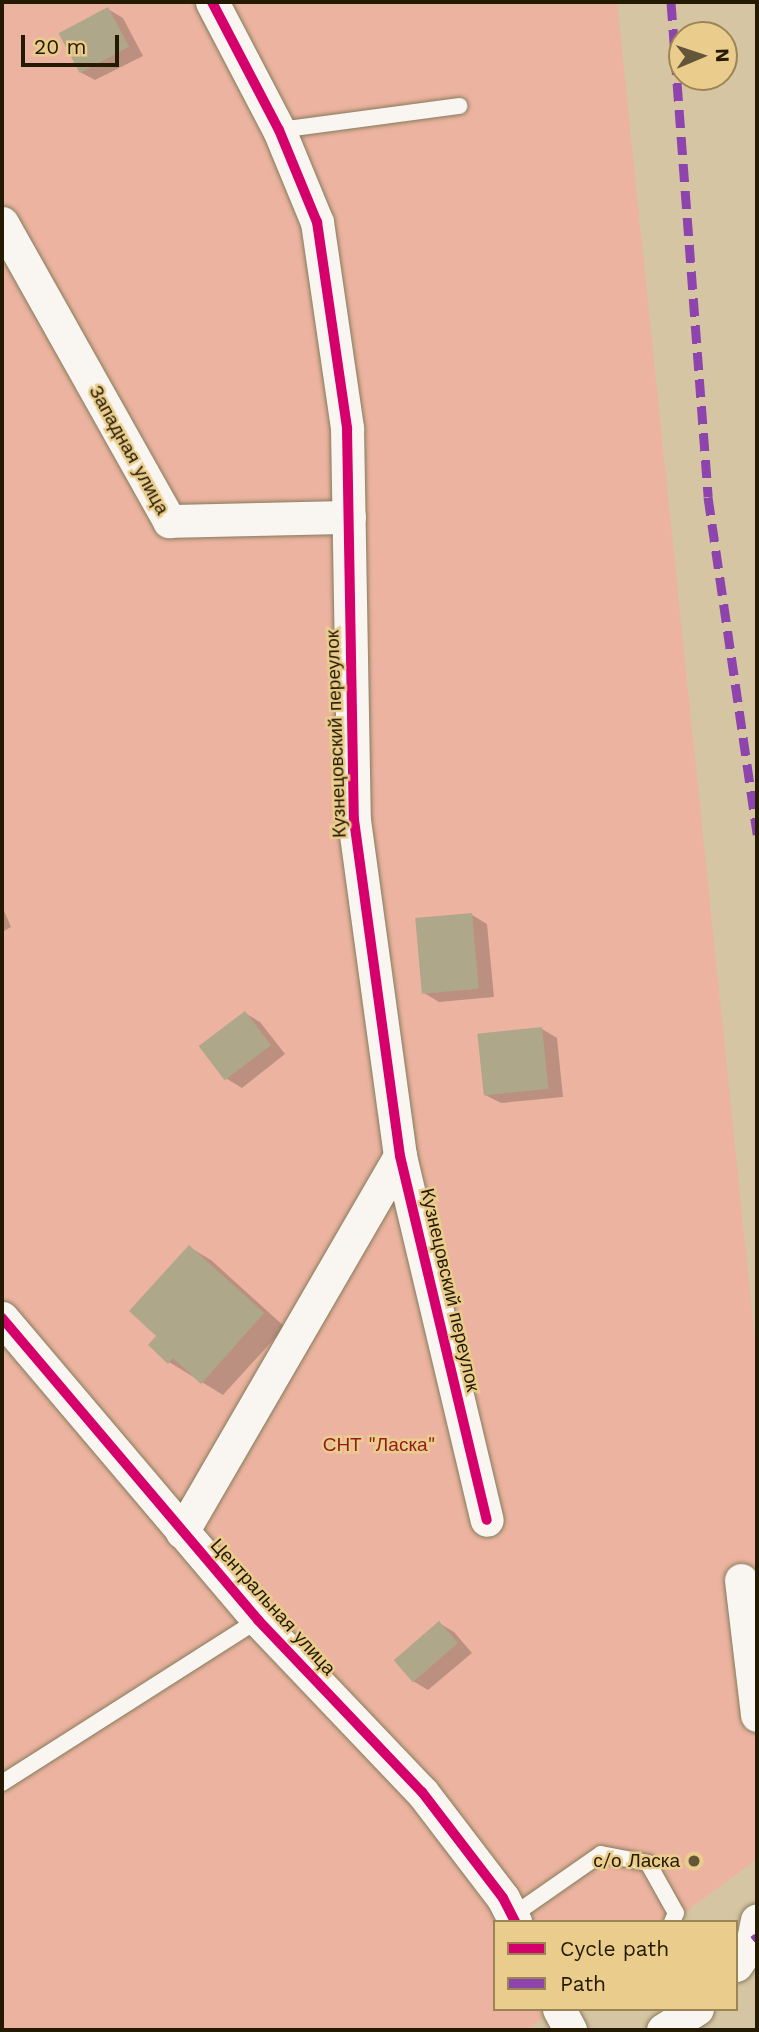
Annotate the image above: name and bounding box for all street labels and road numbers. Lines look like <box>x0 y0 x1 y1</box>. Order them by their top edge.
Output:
street label: Западная улица <box>84 381 174 519</box>
street label: Кузнецовский переулок <box>321 630 351 838</box>
street label: Кузнецовский переулок <box>415 1186 485 1394</box>
street label: Центральная улица <box>206 1534 340 1680</box>

